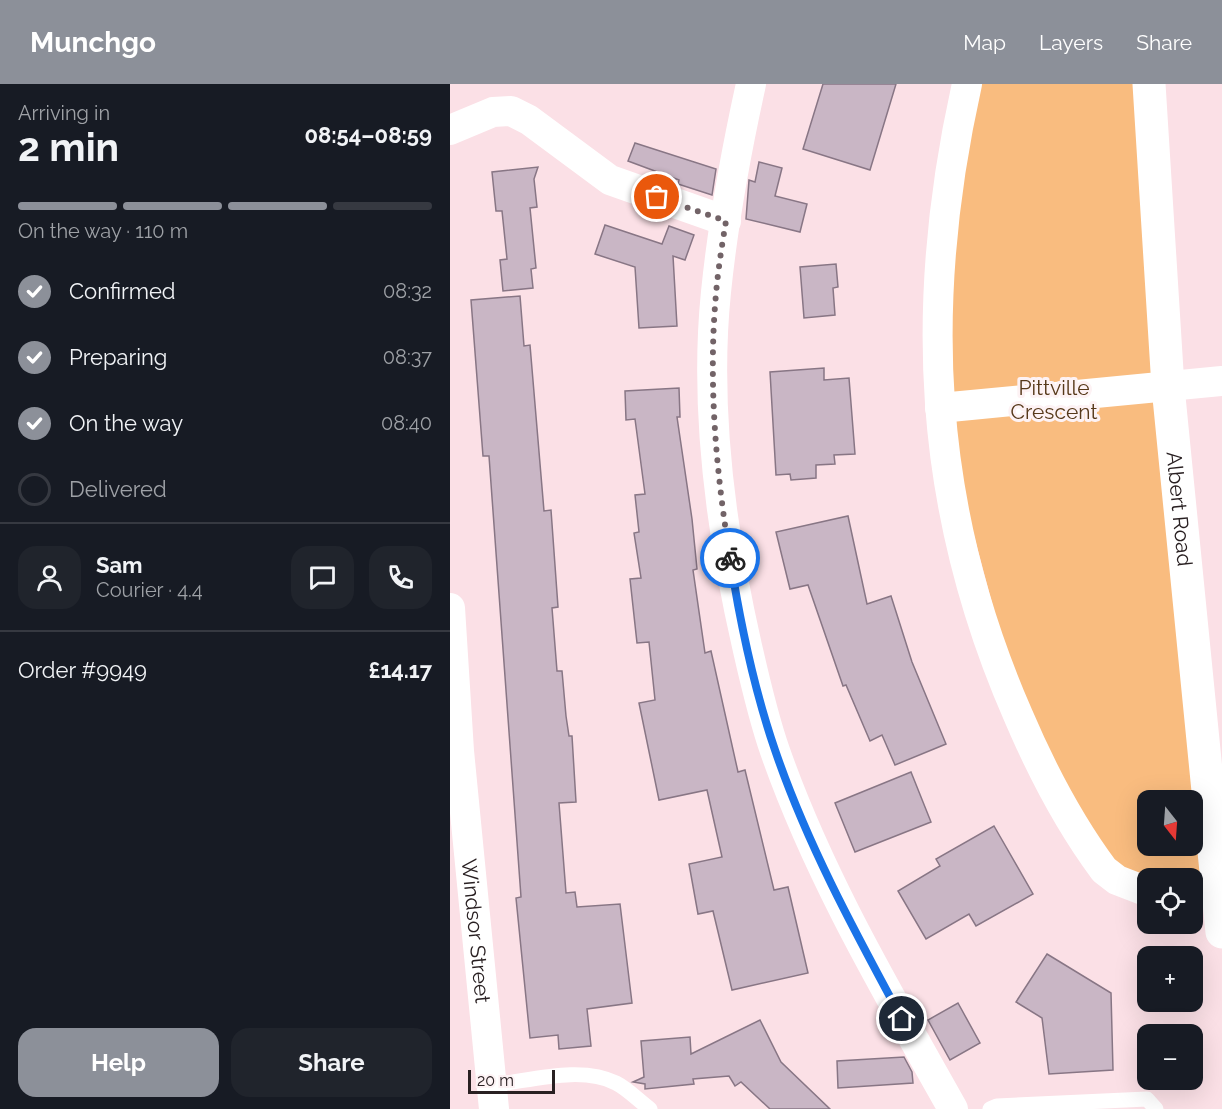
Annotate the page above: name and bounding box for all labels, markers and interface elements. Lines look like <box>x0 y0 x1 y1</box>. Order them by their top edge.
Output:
text: Munchgo <box>30 26 156 59</box>
text: Map <box>963 30 1006 55</box>
text: Layers <box>1039 30 1103 55</box>
text: Share <box>1136 30 1192 55</box>
text: Arriving in <box>18 101 110 125</box>
text: 08:54–08:59 <box>304 122 432 148</box>
text: 2 min <box>18 124 119 170</box>
pin <box>631 171 682 222</box>
icon: bag <box>640 180 673 213</box>
text: On the way · 110 m <box>18 219 188 243</box>
icon: check <box>18 275 51 308</box>
text: Confirmed <box>69 278 176 304</box>
text: 08:32 <box>383 279 432 303</box>
icon: check <box>18 341 51 374</box>
text: Preparing <box>69 344 167 370</box>
text: 08:37 <box>383 345 432 369</box>
park label: Pittville Crescent <box>1011 375 1097 424</box>
icon: check <box>18 407 51 440</box>
text: On the way <box>69 410 183 436</box>
text: 08:40 <box>381 411 432 435</box>
street label: Albert Road <box>1162 450 1198 567</box>
text: Delivered <box>69 476 167 502</box>
courier <box>700 528 760 588</box>
icon: bike <box>714 542 747 575</box>
button: person <box>18 546 81 609</box>
button: chat <box>291 546 354 609</box>
button: phone <box>369 546 432 609</box>
text: Sam <box>96 552 143 578</box>
text: Courier · 4.4 <box>96 578 203 602</box>
text: Order #9949 <box>18 657 147 683</box>
text: £14.17 <box>368 657 432 683</box>
north arrow <box>1137 790 1203 856</box>
map controls <box>1137 790 1203 1090</box>
street label: Windsor Street <box>457 857 496 1004</box>
button: locate <box>1137 868 1203 934</box>
button: + <box>1137 946 1203 1012</box>
pin <box>876 993 927 1044</box>
icon: home <box>885 1002 918 1035</box>
button: − <box>1137 1024 1203 1090</box>
button: Help <box>18 1028 219 1097</box>
button: Share <box>231 1028 432 1097</box>
scale bar <box>468 1067 555 1094</box>
text: 20 m <box>477 1071 514 1090</box>

